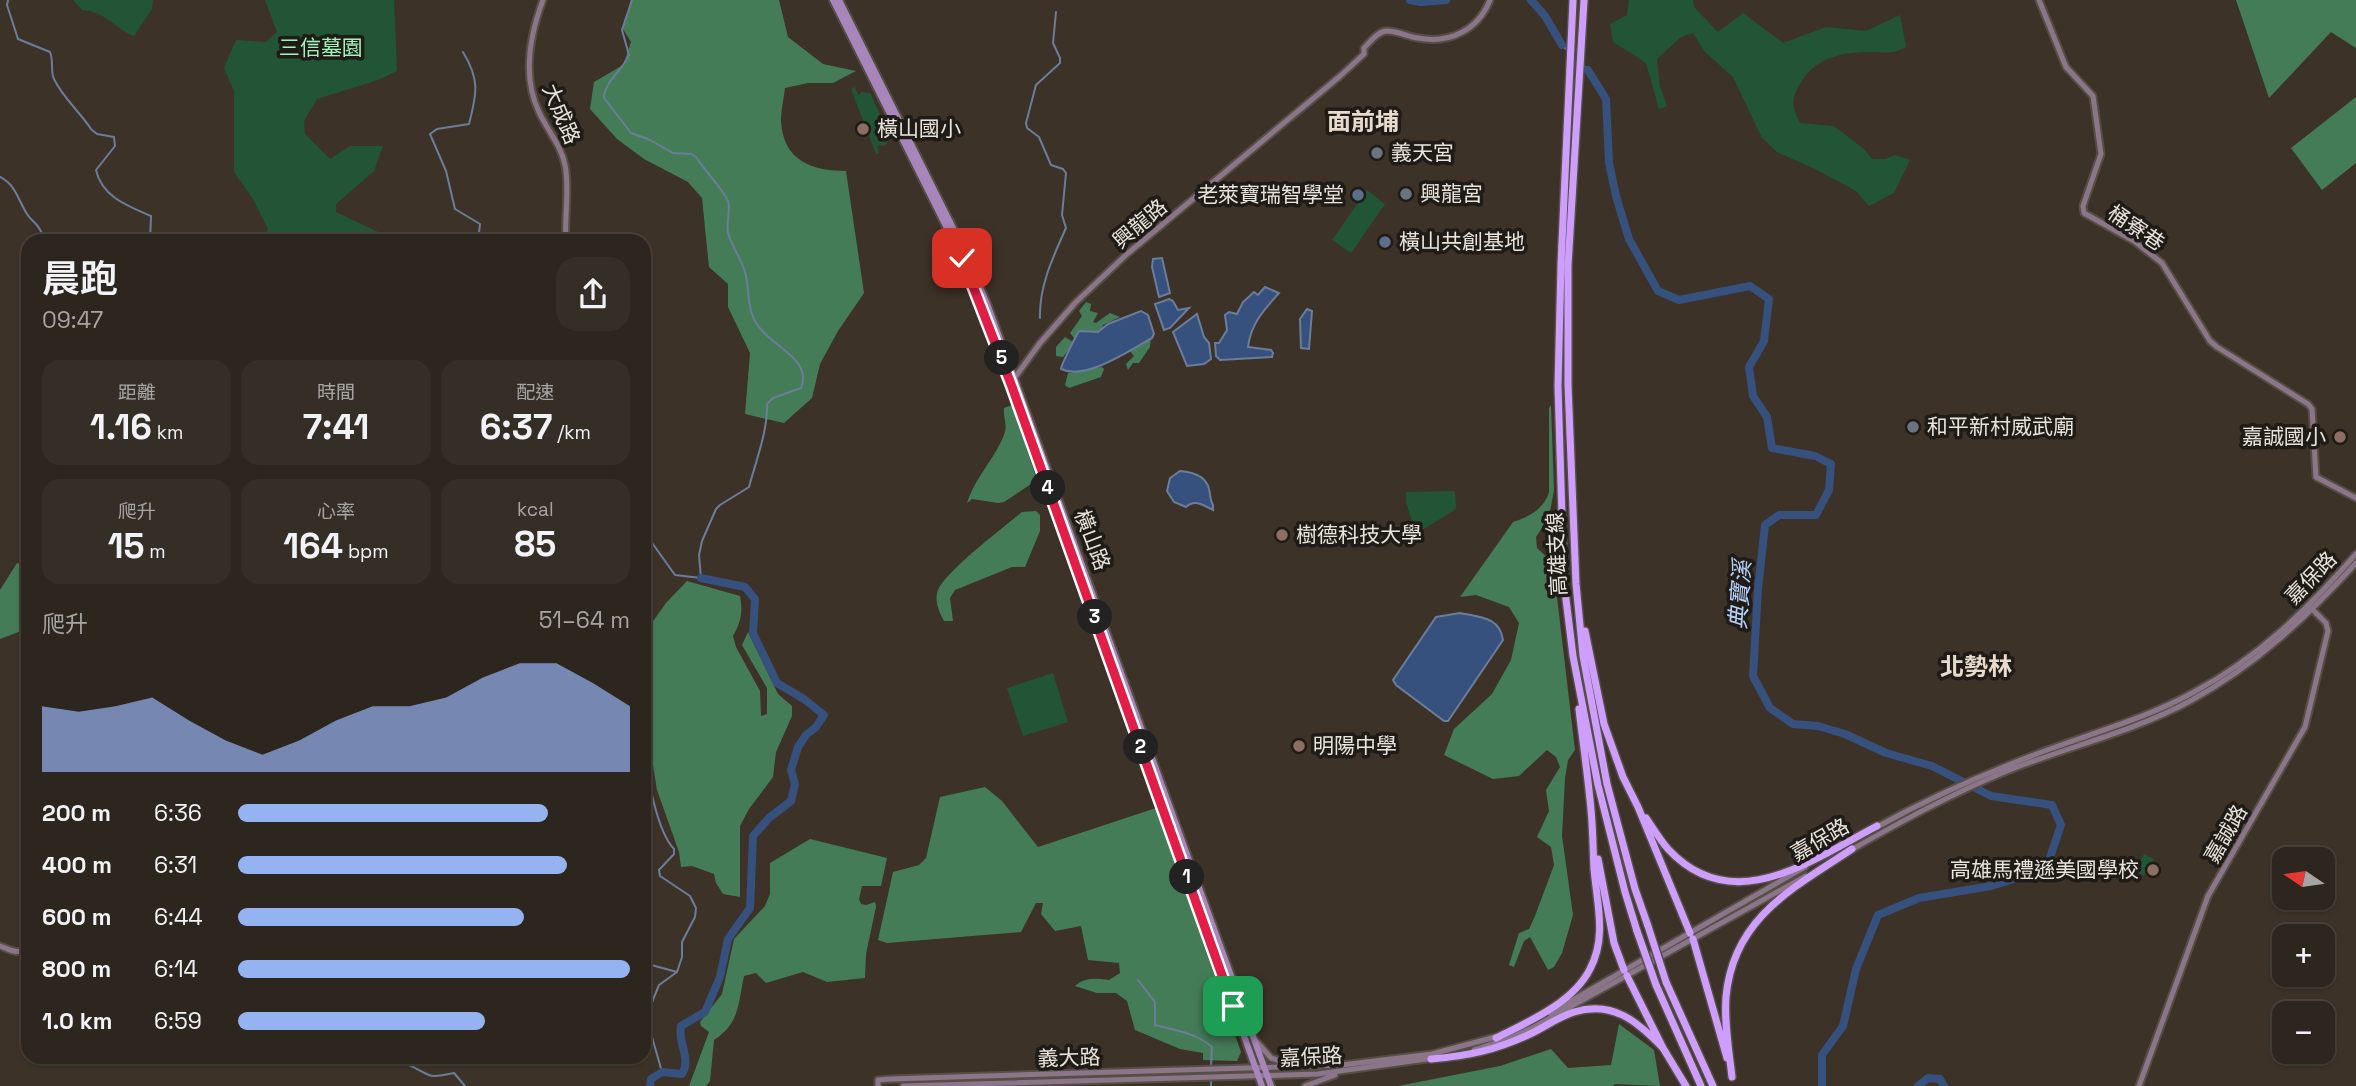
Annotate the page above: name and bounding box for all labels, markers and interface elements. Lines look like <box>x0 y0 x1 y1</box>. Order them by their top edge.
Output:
park label: 三信墓園 <box>279 34 363 61</box>
street label: 大成路 <box>537 80 586 148</box>
district label: 面前埔 <box>1327 106 1399 137</box>
place label: 橫山國小 <box>877 115 961 142</box>
marker: 橫山國小 <box>855 121 871 137</box>
place label: 義天宮 <box>1391 139 1454 166</box>
marker: 義天宮 <box>1369 145 1385 161</box>
place label: 興龍宮 <box>1420 180 1483 207</box>
place label: 老萊寶瑞智學堂 <box>1197 181 1344 208</box>
marker: 興龍宮 <box>1398 186 1414 202</box>
marker: 老萊寶瑞智學堂 <box>1350 187 1366 203</box>
street label: 興龍路 <box>1107 193 1172 254</box>
street label: 桶寮巷 <box>2103 199 2170 256</box>
pin <box>932 228 992 288</box>
place label: 橫山共創基地 <box>1399 228 1525 255</box>
marker: 橫山共創基地 <box>1377 234 1393 250</box>
icon: check <box>943 239 981 277</box>
text: 晨跑 <box>42 255 118 303</box>
button: share <box>556 257 630 331</box>
text: 09:47 <box>42 305 103 335</box>
pin: 5 <box>984 340 1020 376</box>
text: 5 <box>996 345 1007 370</box>
text: 距離 <box>118 380 156 405</box>
text: 時間 <box>317 380 355 405</box>
text: 配速 <box>516 380 554 405</box>
text: 1.16 <box>90 405 152 449</box>
text: 7:41 <box>303 405 369 449</box>
text: 6:37 <box>480 405 552 449</box>
place label: 和平新村威武廟 <box>1927 413 2074 440</box>
marker: 和平新村威武廟 <box>1905 419 1921 435</box>
text: km <box>152 420 183 445</box>
text: /km <box>552 420 591 445</box>
place label: 嘉誠國小 <box>2242 423 2326 450</box>
marker: 嘉誠國小 <box>2332 429 2348 445</box>
pin: 4 <box>1030 470 1066 505</box>
text: 4 <box>1041 475 1054 500</box>
text: kcal <box>517 497 554 522</box>
text: 爬升 <box>118 499 156 524</box>
text: 心率 <box>317 499 355 524</box>
street label: 橫山路 <box>1069 506 1116 574</box>
street label: 高雄支線 <box>1541 511 1572 597</box>
place label: 樹德科技大學 <box>1296 521 1422 548</box>
text: 85 <box>514 522 556 566</box>
text: 15 <box>108 524 144 568</box>
text: 164 <box>283 524 343 568</box>
marker: 樹德科技大學 <box>1274 527 1290 543</box>
text: m <box>144 539 166 564</box>
text: bpm <box>343 539 389 564</box>
street label: 嘉保路 <box>2279 546 2342 610</box>
water label: 典寶溪 <box>1723 557 1758 630</box>
pin: 3 <box>1078 600 1112 634</box>
text: 3 <box>1089 604 1100 629</box>
text: 51–64 m <box>539 605 630 635</box>
text: 爬升 <box>42 609 88 639</box>
district label: 北勢林 <box>1940 651 2012 682</box>
pin: 2 <box>1124 730 1158 764</box>
place label: 明陽中學 <box>1313 732 1397 759</box>
text: 2 <box>1135 734 1146 759</box>
marker: 明陽中學 <box>1291 738 1307 754</box>
text: 200 m <box>42 798 111 828</box>
text: 6:36 <box>154 798 202 828</box>
street label: 嘉誠路 <box>2198 800 2253 868</box>
street label: 嘉保路 <box>1786 812 1854 867</box>
north arrow <box>2272 847 2334 910</box>
map controls <box>2272 847 2335 1064</box>
text: 400 m <box>42 850 112 880</box>
text: 6:31 <box>154 850 197 880</box>
place label: 高雄馬禮遜美國學校 <box>1950 856 2139 883</box>
pin: 1 <box>1170 860 1204 894</box>
marker: 高雄馬禮遜美國學校 <box>2145 862 2161 878</box>
text: 1 <box>1182 864 1191 889</box>
text: 600 m <box>42 902 112 932</box>
text: 6:44 <box>154 902 203 932</box>
button: + <box>2272 924 2335 987</box>
text: 800 m <box>42 954 111 984</box>
text: 6:14 <box>154 954 198 984</box>
pin <box>1203 976 1263 1036</box>
icon: arrive <box>1214 987 1252 1025</box>
button: − <box>2272 1001 2335 1064</box>
text: 1.0 km <box>42 1006 112 1036</box>
text: 6:59 <box>154 1006 202 1036</box>
street label: 嘉保路 <box>1279 1041 1343 1072</box>
street label: 義大路 <box>1037 1043 1101 1072</box>

